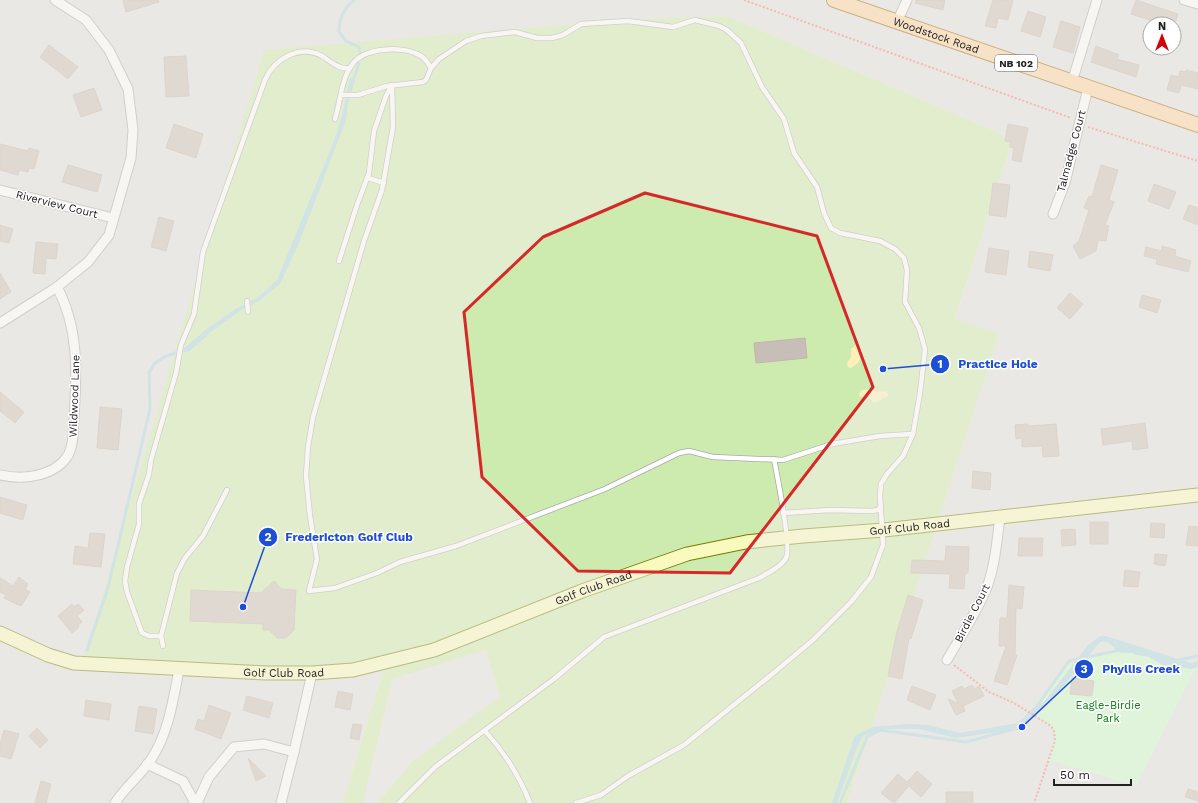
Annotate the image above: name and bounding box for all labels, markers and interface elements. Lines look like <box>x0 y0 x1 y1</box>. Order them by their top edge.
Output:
street label: Woodstock Road <box>891 15 981 56</box>
north arrow <box>1142 16 1182 56</box>
text: N <box>1158 20 1166 33</box>
road number: NB 102 <box>995 55 1037 71</box>
street label: Talmadge Court <box>1054 108 1089 194</box>
street label: Riverview Court <box>15 188 100 221</box>
callout: Practice Hole <box>930 352 1046 376</box>
street label: Wildwood Lane <box>67 355 82 438</box>
text: 1 <box>937 357 943 371</box>
text: Practice Hole <box>958 357 1038 371</box>
street label: Golf Club Road <box>869 517 951 538</box>
callout: Fredericton Golf Club <box>258 525 421 549</box>
text: 2 <box>264 530 272 544</box>
text: Fredericton Golf Club <box>285 530 413 544</box>
street label: Golf Club Road <box>553 568 634 608</box>
street label: Birdie Court <box>952 581 993 645</box>
callout: Phyllis Creek <box>1074 657 1187 681</box>
text: 3 <box>1080 662 1088 676</box>
text: Phyllis Creek <box>1102 662 1180 676</box>
street label: Golf Club Road <box>243 666 325 680</box>
park label: Eagle-Birdie Park <box>1075 699 1141 725</box>
scale bar <box>1054 761 1131 787</box>
text: 50 m <box>1060 768 1090 782</box>

